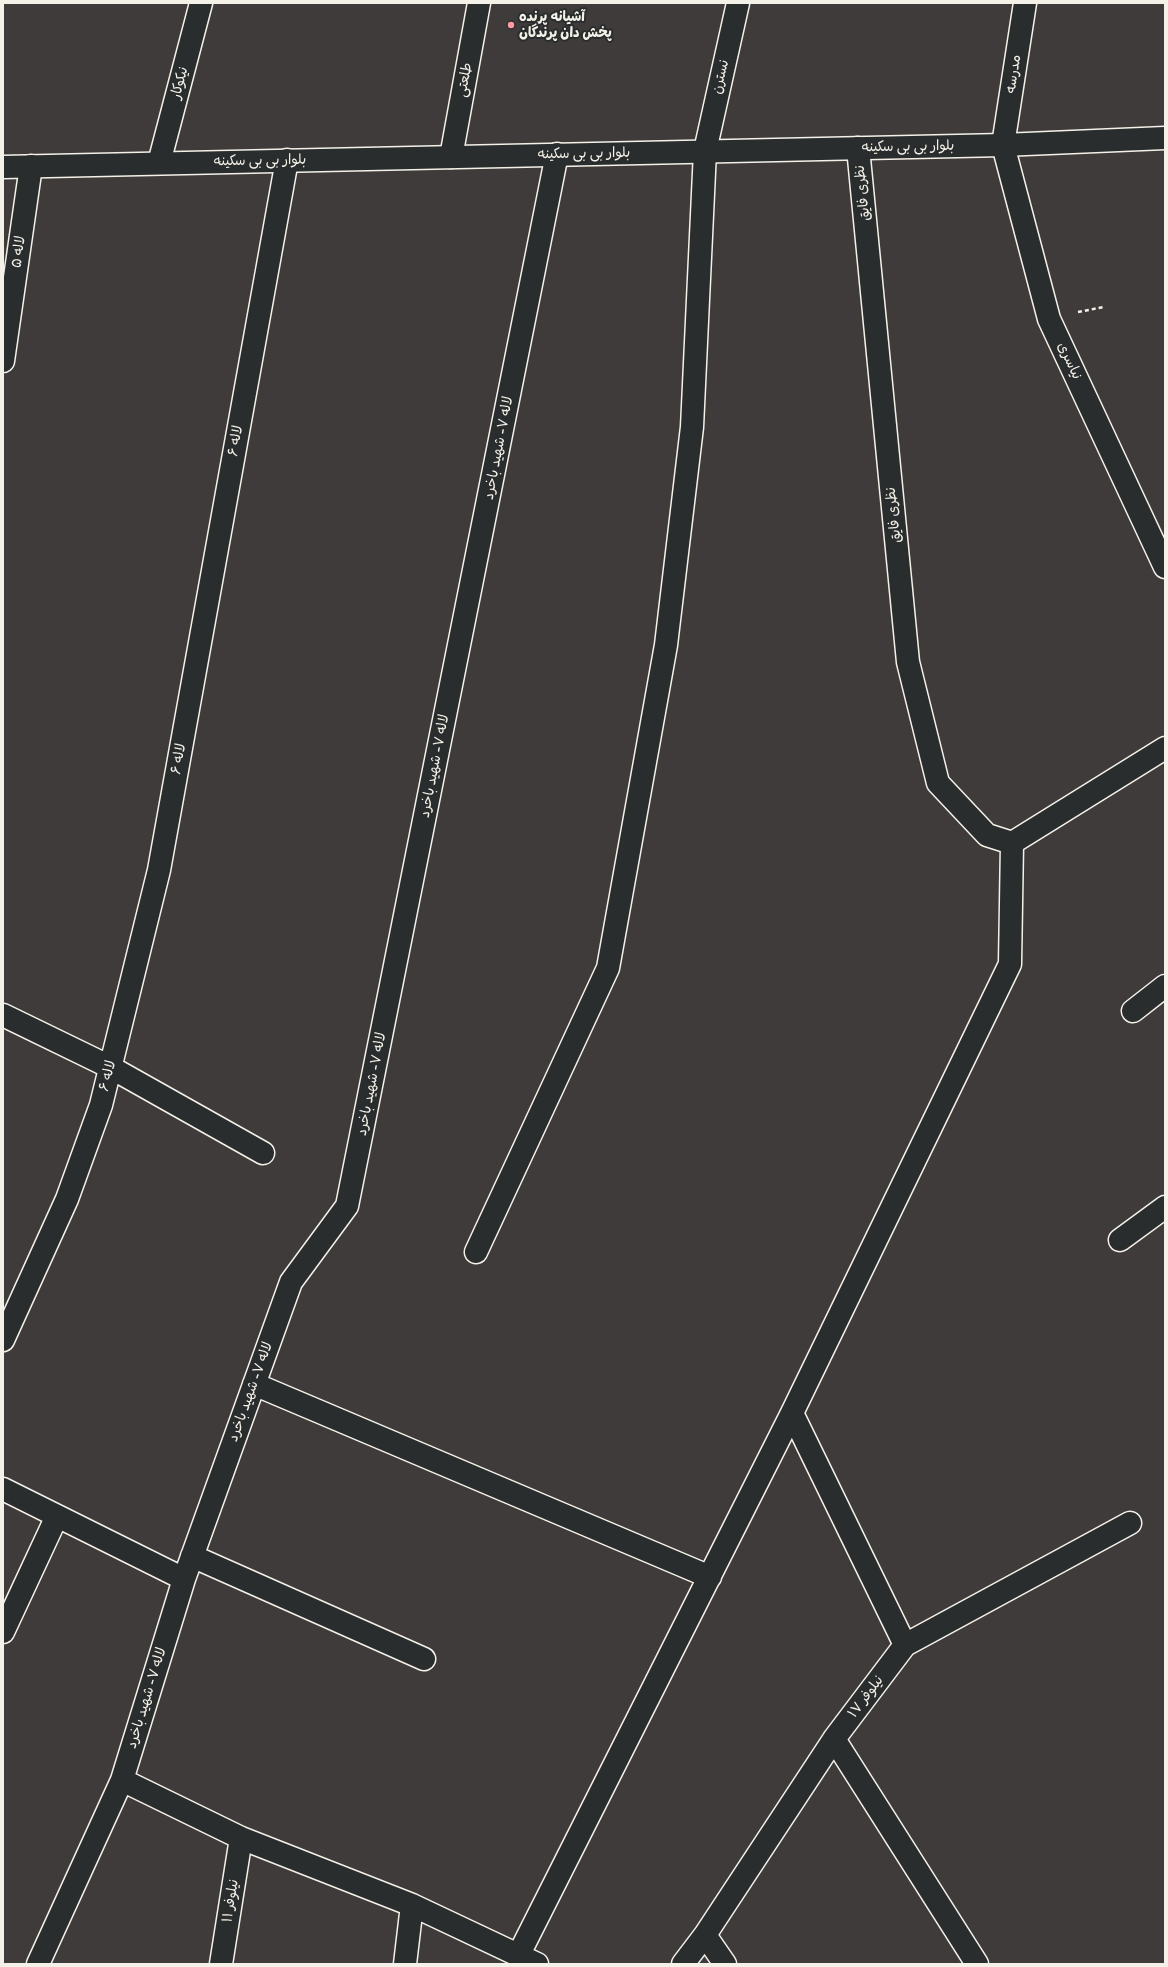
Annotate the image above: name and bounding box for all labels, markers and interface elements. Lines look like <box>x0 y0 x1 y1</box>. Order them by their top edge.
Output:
place label: آشیانه پرنده پخش دان پرندگان <box>519 9 612 42</box>
marker: آشیانه پرنده پخش دان پرندگان <box>506 20 516 30</box>
street label: مدرسه <box>1003 54 1025 94</box>
street label: نسترن <box>709 58 733 96</box>
street label: طلعتی <box>454 61 476 99</box>
street label: نیکوکار <box>168 65 192 101</box>
street label: بلوار بی بی سکینه <box>862 138 954 156</box>
street label: بلوار بی بی سکینه <box>538 145 630 163</box>
street label: بلوار بی بی سکینه <box>214 152 306 170</box>
street label: نظری فایق <box>852 164 874 222</box>
street label: لاله ۵ <box>8 235 30 269</box>
street label: نیاسری <box>1053 340 1085 382</box>
street label: لاله ۷- شهید باخرد <box>481 395 517 501</box>
street label: لاله ۶ <box>225 424 247 458</box>
street label: نظری فایق <box>883 486 905 544</box>
street label: لاله ۷- شهید باخرد <box>417 713 453 819</box>
street label: لاله ۶ <box>168 742 190 776</box>
street label: لاله ۷- شهید باخرد <box>354 1031 390 1137</box>
street label: لاله ۶ <box>96 1059 120 1093</box>
street label: لاله ۷- شهید باخرد <box>225 1340 277 1444</box>
street label: لاله ۷- شهید باخرد <box>124 1645 170 1751</box>
street label: نیلوفر ۱۷ <box>845 1673 887 1721</box>
street label: نیلوفر ۱۱ <box>219 1878 243 1924</box>

